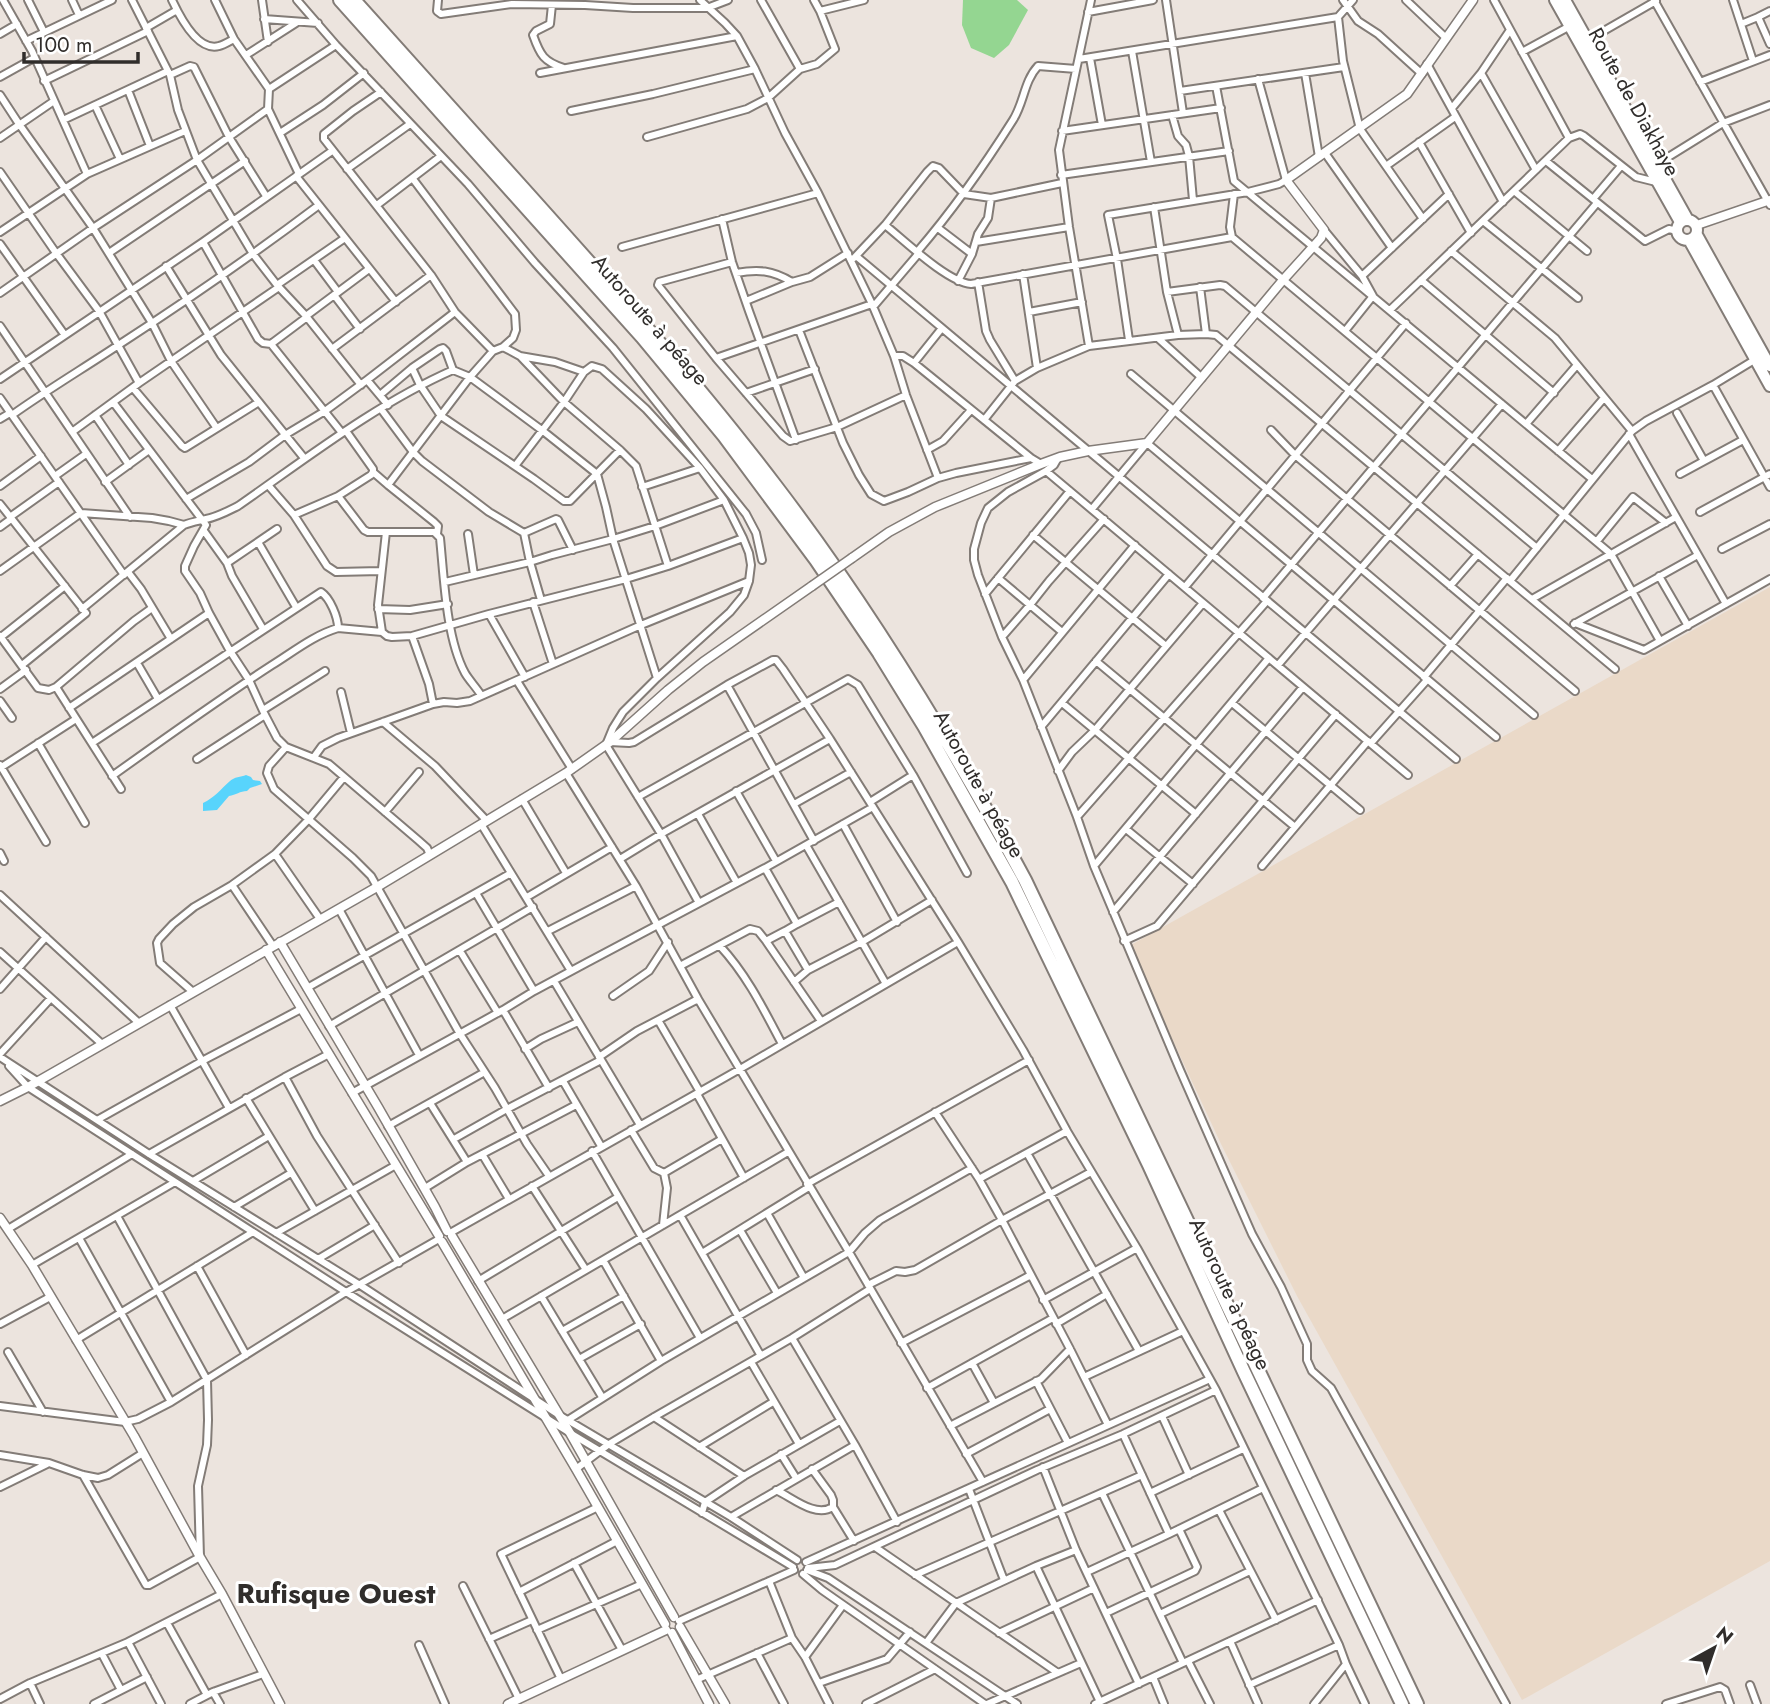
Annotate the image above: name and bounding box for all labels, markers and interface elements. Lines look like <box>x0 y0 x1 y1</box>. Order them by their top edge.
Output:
scale bar <box>24 21 138 65</box>
street label: Route de Diakhaye <box>1581 22 1687 182</box>
text: 100 m <box>35 30 92 60</box>
street label: Autoroute à péage <box>585 248 715 392</box>
street label: Autoroute à péage <box>926 705 1032 863</box>
street label: Autoroute à péage <box>1182 1213 1278 1375</box>
district label: Rufisque Ouest <box>237 1573 436 1614</box>
north arrow <box>1679 1613 1749 1683</box>
text: N <box>1710 1620 1739 1651</box>

